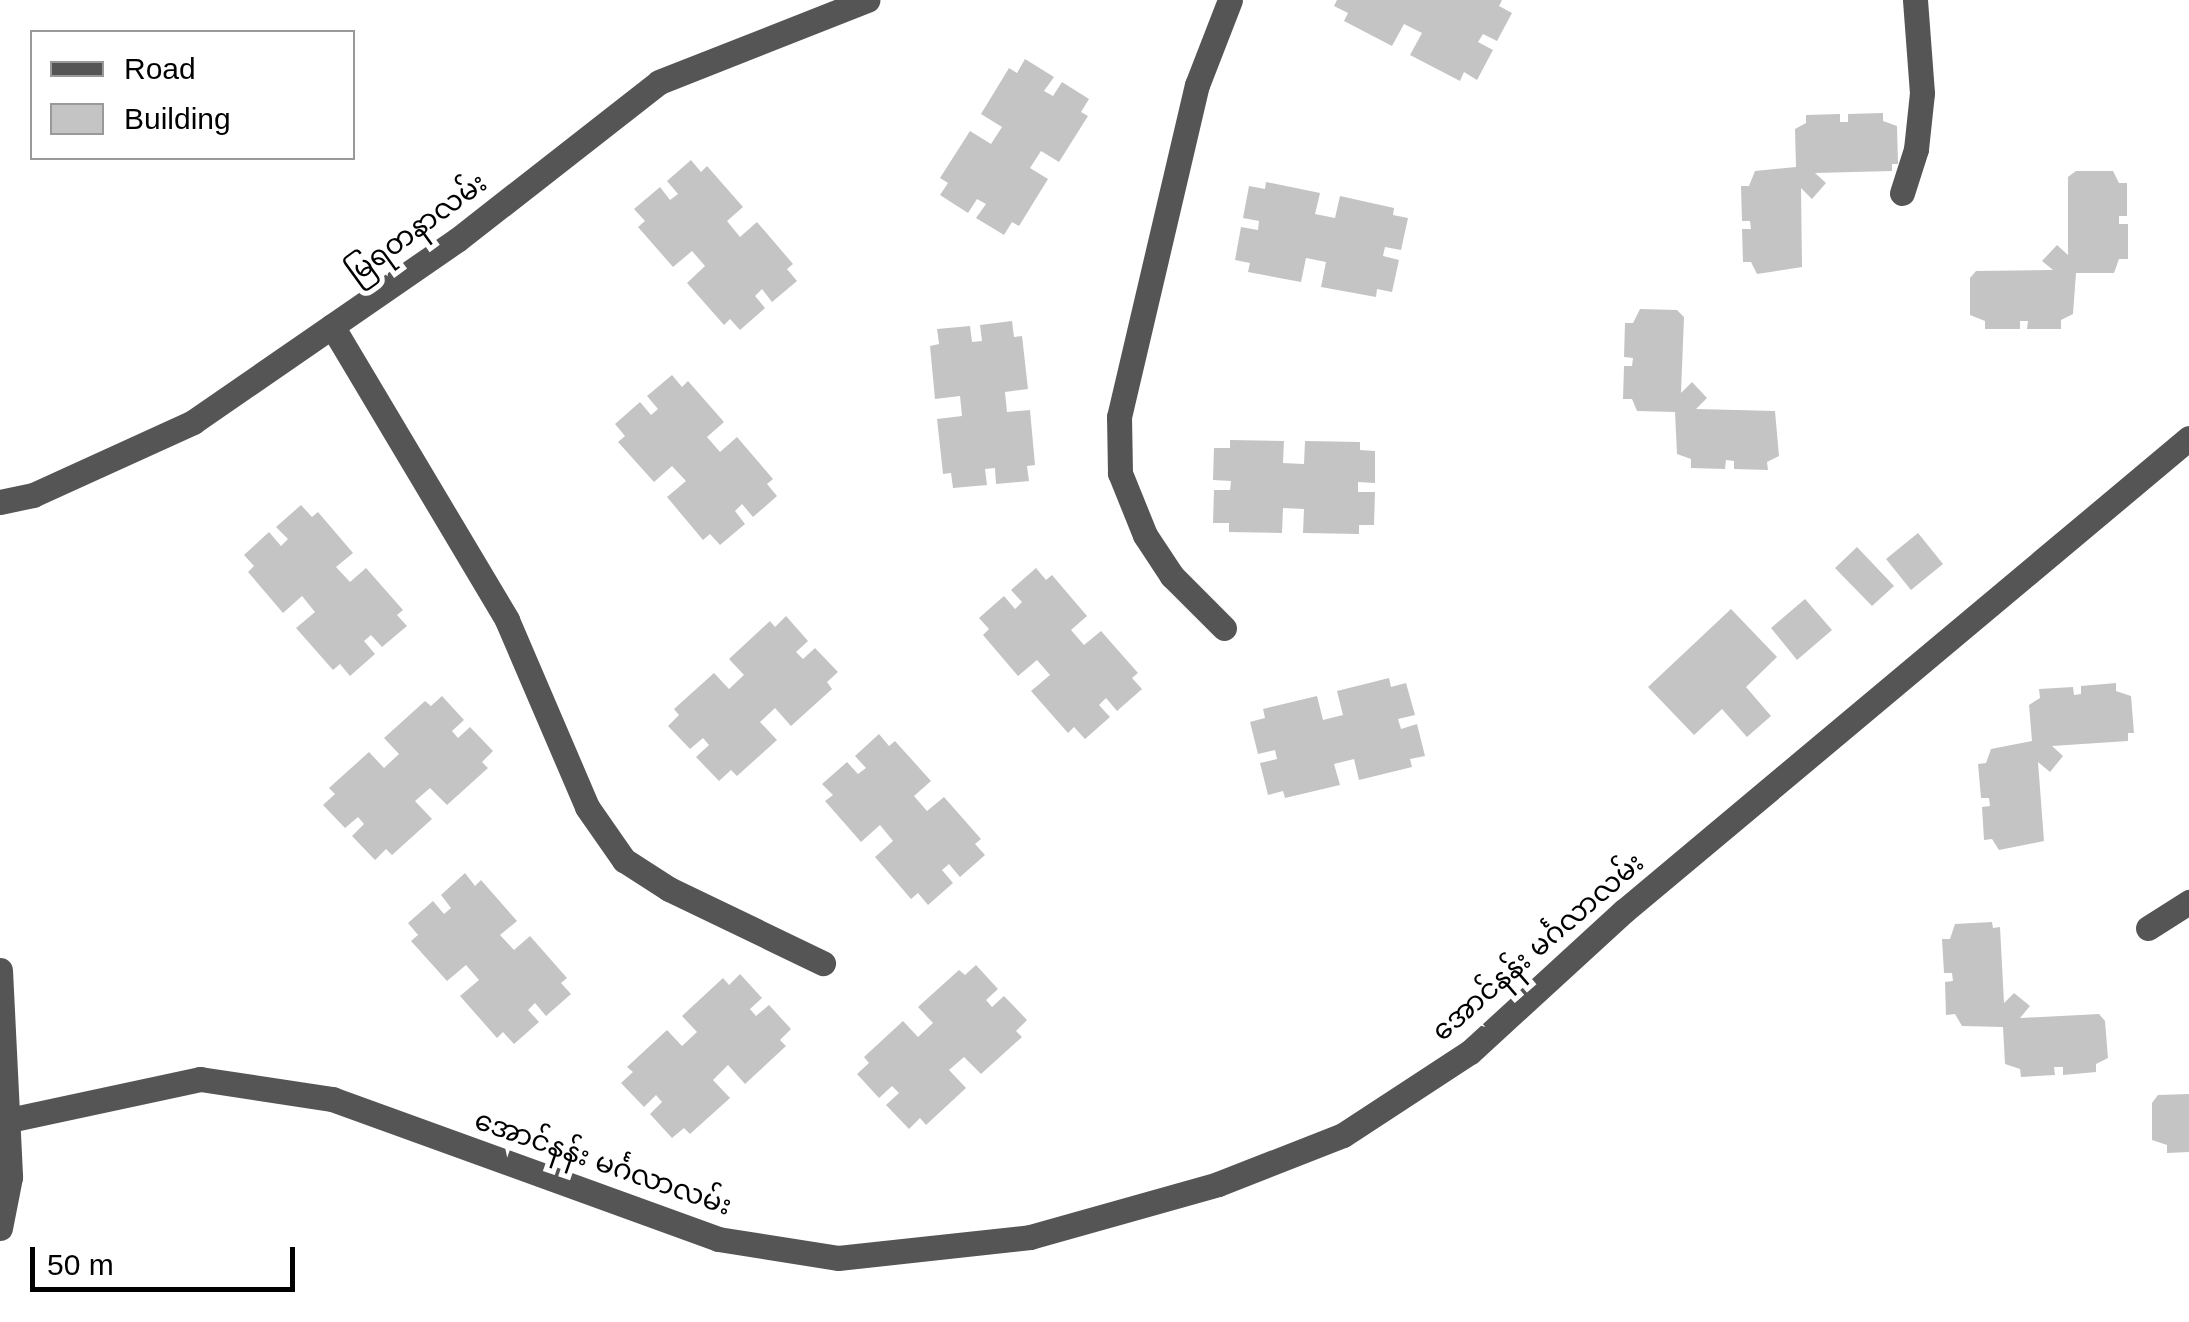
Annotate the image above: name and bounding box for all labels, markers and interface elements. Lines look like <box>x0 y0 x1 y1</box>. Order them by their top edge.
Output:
legend <box>30 30 355 160</box>
text: Road <box>124 52 196 85</box>
text: Building <box>124 102 231 135</box>
street label: မြရတနာလမ်း <box>340 166 494 290</box>
street label: အောင်နန်း မင်္ဂလာလမ်း <box>1425 846 1651 1048</box>
street label: အောင်နန်း မင်္ဂလာလမ်း <box>470 1103 736 1223</box>
scale bar <box>35 1227 300 1289</box>
text: 50 m <box>47 1248 114 1281</box>

